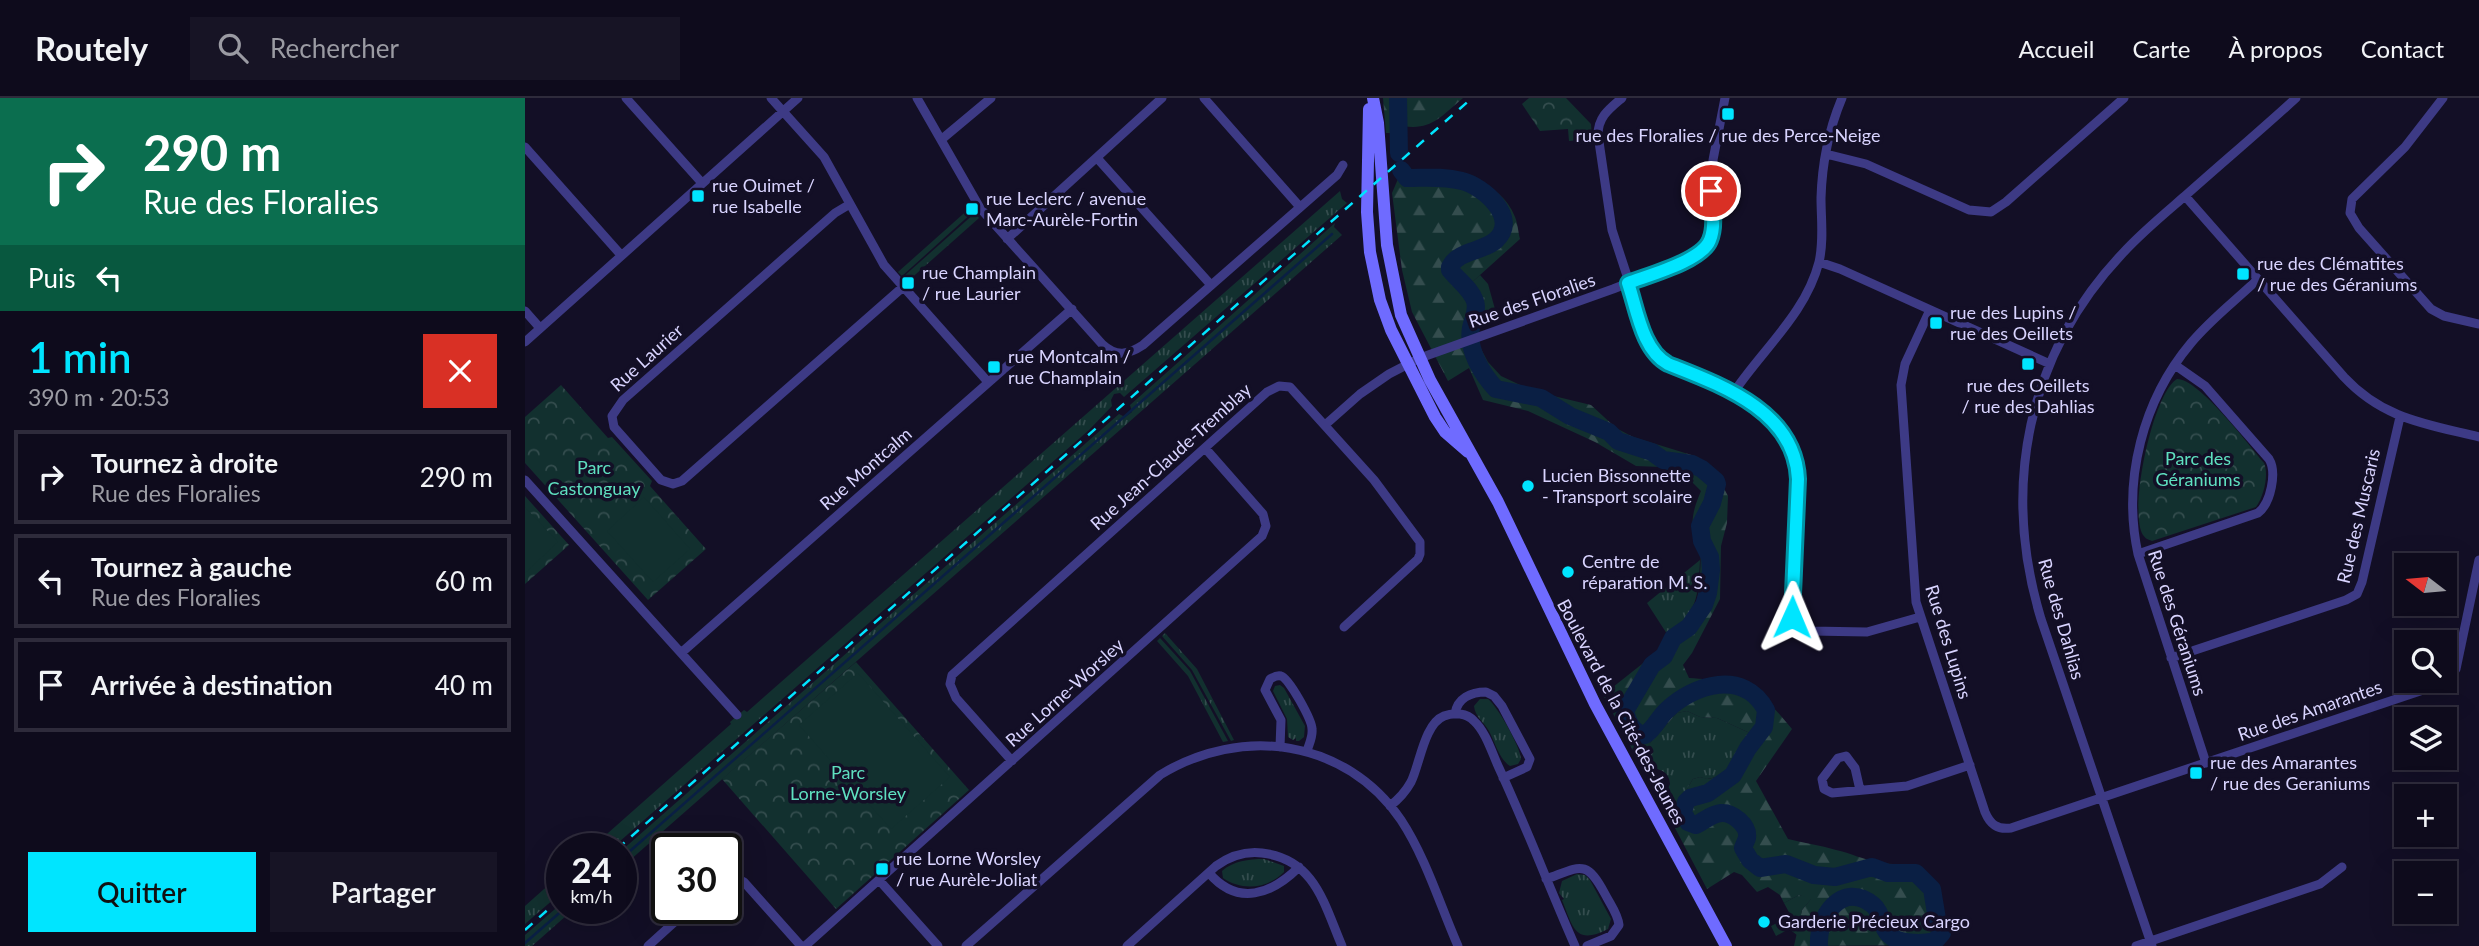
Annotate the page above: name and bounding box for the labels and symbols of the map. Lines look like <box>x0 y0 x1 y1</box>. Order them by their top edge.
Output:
marker: rue des Floralies / rue des Perce-Neige <box>1720 106 1736 122</box>
place label: rue des Floralies / rue des Perce-Neige <box>1575 124 1881 146</box>
pin <box>1681 161 1741 221</box>
place label: rue Ouimet / rue Isabelle <box>712 174 815 217</box>
place label: rue Leclerc / avenue Marc-Aurèle-Fortin <box>986 187 1146 230</box>
marker: rue Ouimet / rue Isabelle <box>690 188 706 204</box>
marker: rue Leclerc / avenue Marc-Aurèle-Fortin <box>964 201 980 217</box>
place label: rue des Clématites / rue des Géraniums <box>2257 252 2418 295</box>
place label: rue Champlain / rue Laurier <box>922 261 1036 304</box>
marker: rue des Clématites / rue des Géraniums <box>2235 266 2251 282</box>
street label: Rue des Floralies <box>1465 268 1598 332</box>
marker: rue Champlain / rue Laurier <box>900 275 916 291</box>
place label: rue des Lupins / rue des Oeillets <box>1950 301 2076 344</box>
marker: rue des Lupins / rue des Oeillets <box>1928 315 1944 331</box>
street label: Rue Laurier <box>605 319 688 396</box>
place label: rue Montcalm / rue Champlain <box>1008 345 1131 388</box>
marker: rue des Oeillets / rue des Dahlias <box>2020 356 2036 372</box>
marker: rue Montcalm / rue Champlain <box>986 359 1002 375</box>
place label: rue des Oeillets / rue des Dahlias <box>1961 374 2095 417</box>
street label: Rue Jean-Claude-Tremblay <box>1085 378 1256 534</box>
street label: Rue Montcalm <box>815 422 916 514</box>
street label: Rue des Muscaris <box>2332 446 2384 585</box>
park label: Parc des Géraniums <box>2156 447 2241 490</box>
park label: Parc Castonguay <box>548 456 641 499</box>
place label: Lucien Bissonnette - Transport scolaire <box>1542 464 1692 507</box>
marker: Lucien Bissonnette - Transport scolaire <box>1520 478 1536 494</box>
street label: Rue des Géraniums <box>2144 547 2212 699</box>
place label: Centre de réparation M. S. <box>1582 550 1708 593</box>
north arrow <box>2394 553 2457 616</box>
street label: Rue des Dahlias <box>2034 556 2090 682</box>
marker: Centre de réparation M. S. <box>1560 564 1576 580</box>
position arrow <box>1755 580 1829 654</box>
street label: Rue des Lupins <box>1921 582 1977 702</box>
street label: Boulevard de la Cité-des-Jeunes <box>1553 595 1691 828</box>
street label: Rue Lorne-Worsley <box>1001 633 1128 751</box>
street label: Rue des Amarantes <box>2235 675 2385 745</box>
place label: rue des Amarantes / rue des Geraniums <box>2210 751 2371 794</box>
park label: Parc Lorne-Worsley <box>790 761 907 804</box>
marker: rue des Amarantes / rue des Geraniums <box>2188 765 2204 781</box>
speed limit sign: 30 <box>651 833 742 924</box>
place label: rue Lorne Worsley / rue Aurèle-Joliat <box>896 847 1042 890</box>
marker: rue Lorne Worsley / rue Aurèle-Joliat <box>874 861 890 877</box>
place label: Garderie Précieux Cargo <box>1778 910 1970 932</box>
marker: Garderie Précieux Cargo <box>1756 914 1772 930</box>

